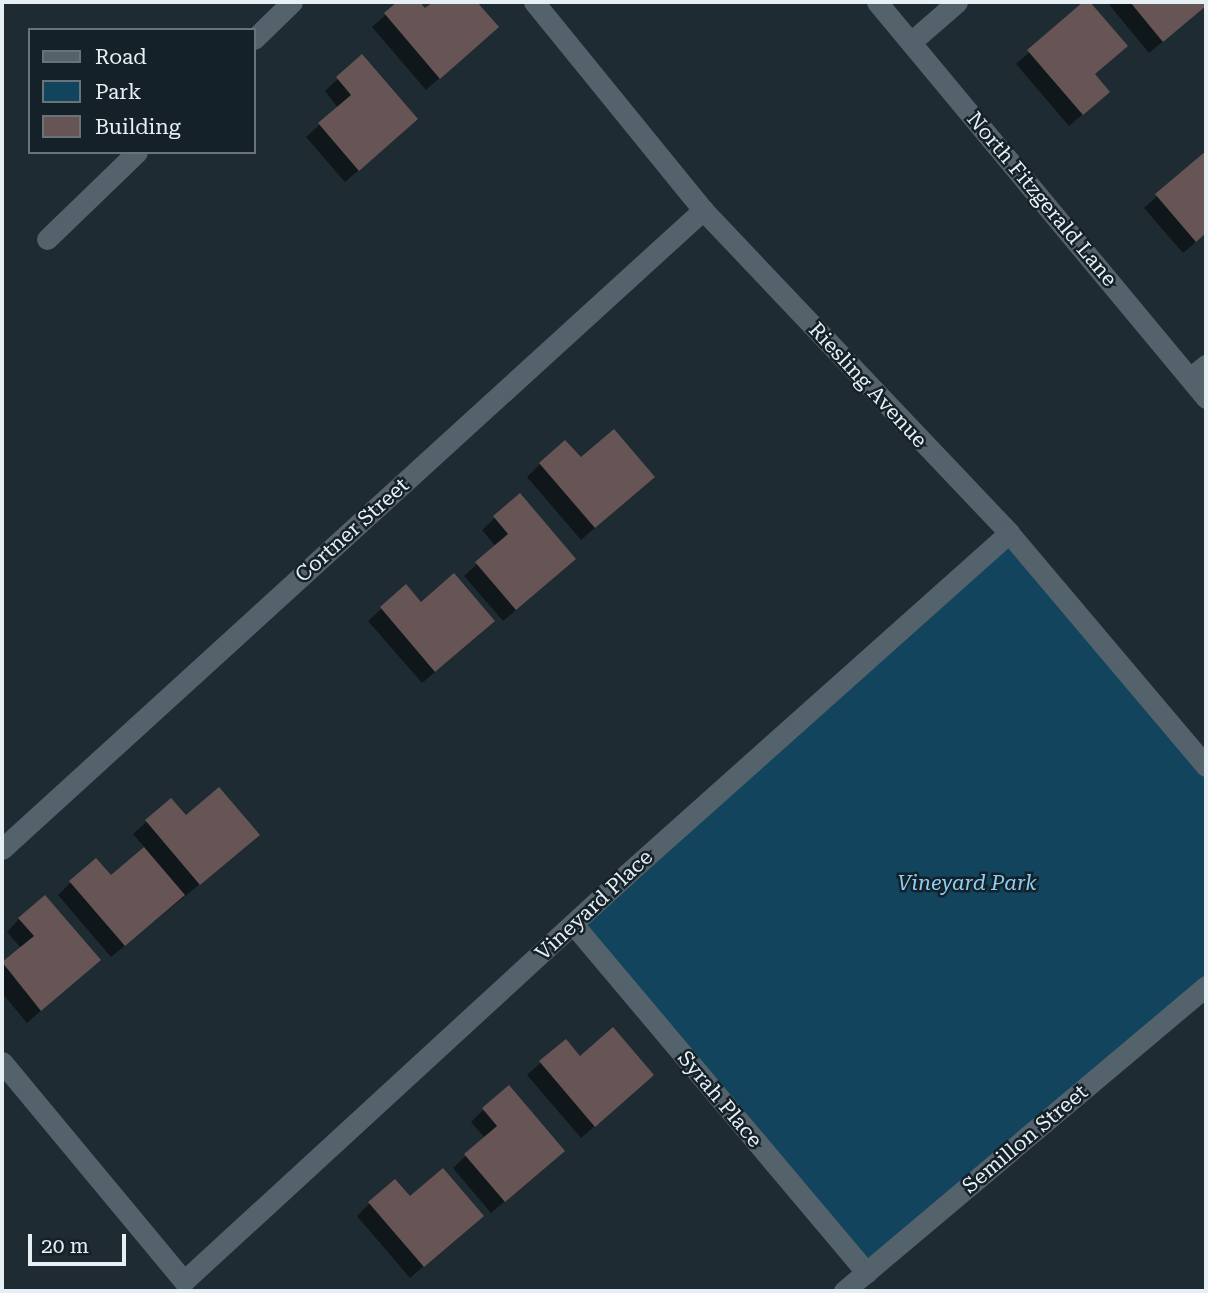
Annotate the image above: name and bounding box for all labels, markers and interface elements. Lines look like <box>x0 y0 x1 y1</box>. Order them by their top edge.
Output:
legend <box>28 28 256 154</box>
text: Road <box>95 45 147 69</box>
text: Park <box>95 80 141 104</box>
street label: North Fitzgerald Lane <box>962 107 1122 291</box>
text: Building <box>95 115 181 139</box>
street label: Riesling Avenue <box>804 317 932 453</box>
street label: Cortner Street <box>290 472 414 588</box>
street label: Vineyard Place <box>530 844 658 966</box>
park label: Vineyard Park <box>897 870 1037 896</box>
street label: Syrah Place <box>672 1046 768 1152</box>
street label: Semillon Street <box>957 1079 1093 1199</box>
scale bar <box>32 1220 130 1264</box>
text: 20 m <box>41 1234 89 1258</box>

